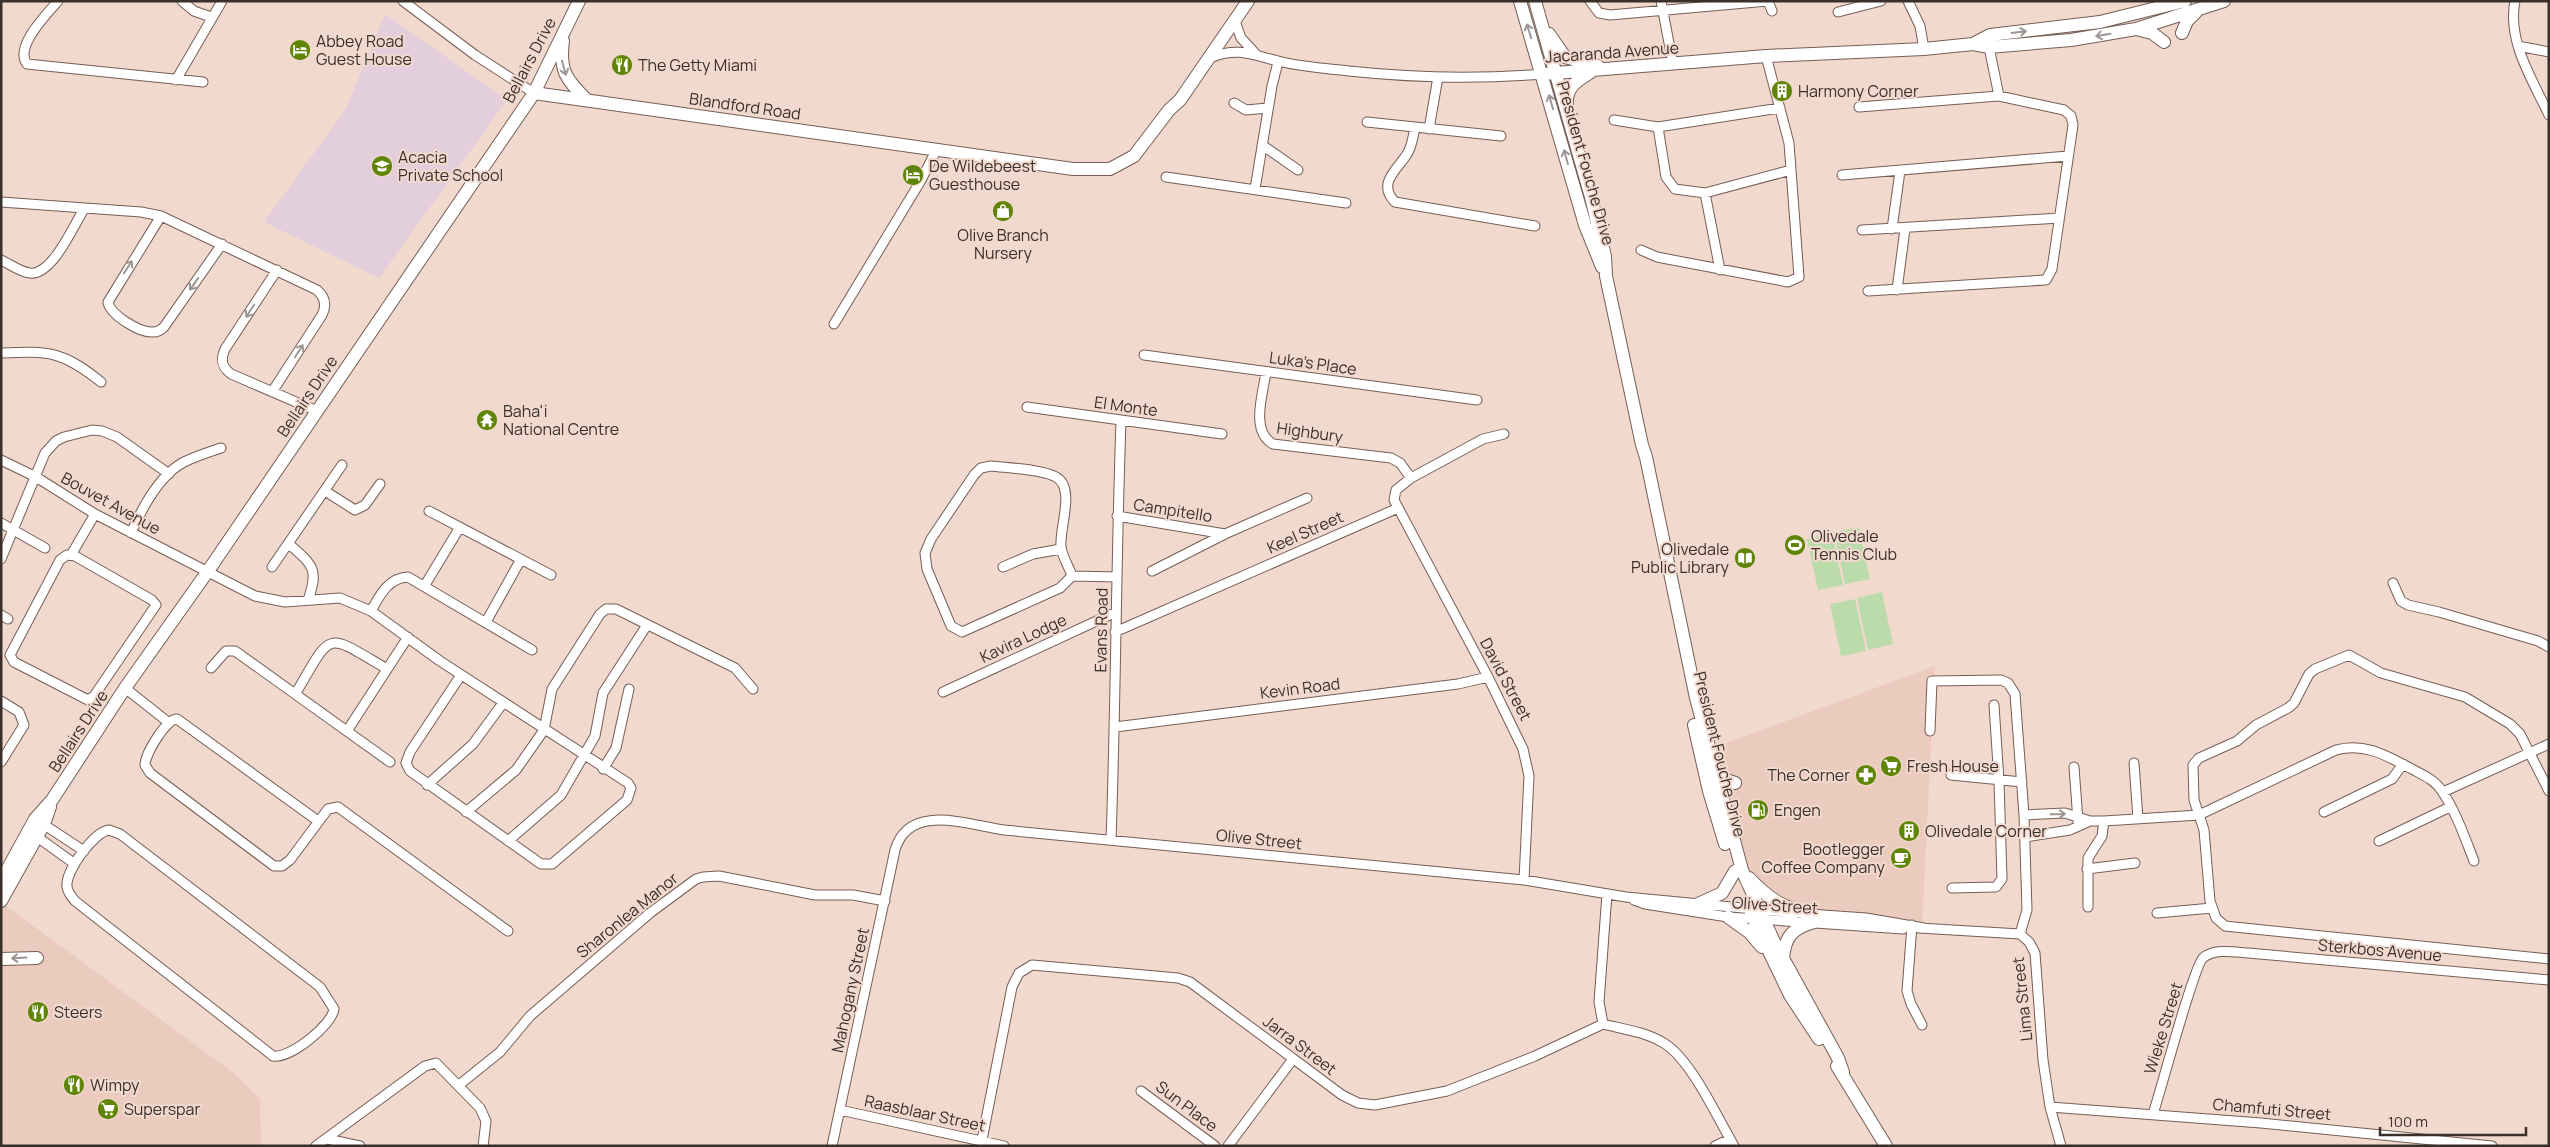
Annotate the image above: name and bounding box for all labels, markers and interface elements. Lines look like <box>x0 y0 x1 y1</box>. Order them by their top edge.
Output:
street label: Bellairs Drive <box>497 13 561 107</box>
one-way arrow <box>1524 24 1534 40</box>
one-way arrow <box>2011 27 2027 37</box>
place label: Abbey Road Guest House <box>316 30 412 70</box>
one-way arrow <box>2096 30 2112 40</box>
street label: Jacaranda Avenue <box>1544 36 1680 68</box>
hotel icon: Abbey Road Guest House <box>288 38 312 62</box>
restaurant icon: The Getty Miami <box>610 53 634 77</box>
place label: The Getty Miami <box>638 54 757 76</box>
one-way arrow <box>559 60 569 76</box>
street label: President Fouche Drive <box>1552 78 1620 248</box>
building icon: Harmony Corner <box>1770 79 1794 103</box>
place label: Harmony Corner <box>1798 80 1919 102</box>
street label: Blandford Road <box>688 87 802 125</box>
one-way arrow <box>1546 94 1555 110</box>
place label: Acacia Private School <box>398 146 503 186</box>
one-way arrow <box>1561 150 1570 166</box>
school or university icon: Acacia Private School <box>370 154 394 178</box>
place label: De Wildebeest Guesthouse <box>929 155 1036 195</box>
hotel icon: De Wildebeest Guesthouse <box>901 163 925 187</box>
shop icon: Olive Branch Nursery <box>991 199 1015 223</box>
place label: Olive Branch Nursery <box>957 224 1049 264</box>
one-way arrow <box>123 261 133 275</box>
one-way arrow <box>189 277 199 291</box>
one-way arrow <box>245 304 255 318</box>
one-way arrow <box>293 344 304 358</box>
street label: Luka's Place <box>1268 346 1358 380</box>
street label: Bellairs Drive <box>272 351 342 441</box>
street label: El Monte <box>1093 391 1159 421</box>
place label: Baha'i National Centre <box>503 400 619 440</box>
temple icon: Baha'i National Centre <box>475 408 499 432</box>
street label: Highbury <box>1275 416 1345 448</box>
street label: Bouvet Avenue <box>57 467 165 539</box>
street label: Campitello <box>1132 493 1214 527</box>
street label: Keel Street <box>1263 505 1347 559</box>
place label: Olivedale Tennis Club <box>1811 525 1897 565</box>
sports icon: Olivedale Tennis Club <box>1783 533 1807 557</box>
place label: Olivedale Public Library <box>1631 538 1730 578</box>
library icon: Olivedale Public Library <box>1733 546 1757 570</box>
street label: Evans Road <box>1089 587 1113 673</box>
street label: Kavira Lodge <box>976 608 1070 668</box>
street label: David Street <box>1475 634 1537 724</box>
street label: President Fouche Drive <box>1689 669 1751 839</box>
street label: Kevin Road <box>1259 672 1341 704</box>
street label: Bellairs Drive <box>43 686 113 776</box>
supermarket icon: Fresh House <box>1879 754 1903 778</box>
place label: Fresh House <box>1907 755 1999 777</box>
pharmacy icon: The Corner <box>1854 763 1878 787</box>
place label: The Corner <box>1767 764 1850 786</box>
fuel station icon: Engen <box>1746 798 1770 822</box>
place label: Engen <box>1774 799 1821 821</box>
one-way arrow <box>2049 809 2065 819</box>
building icon: Olivedale Corner <box>1897 819 1921 843</box>
place label: Olivedale Corner <box>1925 820 2047 842</box>
street label: Olive Street <box>1215 824 1303 854</box>
place label: Bootlegger Coffee Company <box>1761 838 1886 878</box>
cafe icon: Bootlegger Coffee Company <box>1889 846 1913 870</box>
street label: Sharonlea Manor <box>572 867 683 963</box>
street label: Olive Street <box>1731 891 1819 919</box>
street label: Mahogany Street <box>826 925 874 1055</box>
street label: Sterkbos Avenue <box>2317 934 2443 966</box>
one-way arrow <box>11 954 27 963</box>
street label: Lima Street <box>2007 956 2037 1042</box>
street label: Wieke Street <box>2139 979 2187 1077</box>
restaurant icon: Steers <box>26 1000 50 1024</box>
place label: Steers <box>54 1001 103 1023</box>
street label: Jarra Street <box>1259 1010 1341 1080</box>
restaurant icon: Wimpy <box>62 1073 86 1097</box>
place label: Wimpy <box>90 1074 140 1096</box>
street label: Sun Place <box>1151 1075 1223 1137</box>
street label: Raasblaar Street <box>862 1089 988 1137</box>
street label: Chamfuti Street <box>2212 1093 2332 1125</box>
supermarket icon: Superspar <box>96 1097 120 1121</box>
place label: Superspar <box>124 1098 200 1120</box>
scale bar <box>2380 1104 2526 1136</box>
text: 100 m <box>2388 1111 2428 1132</box>

